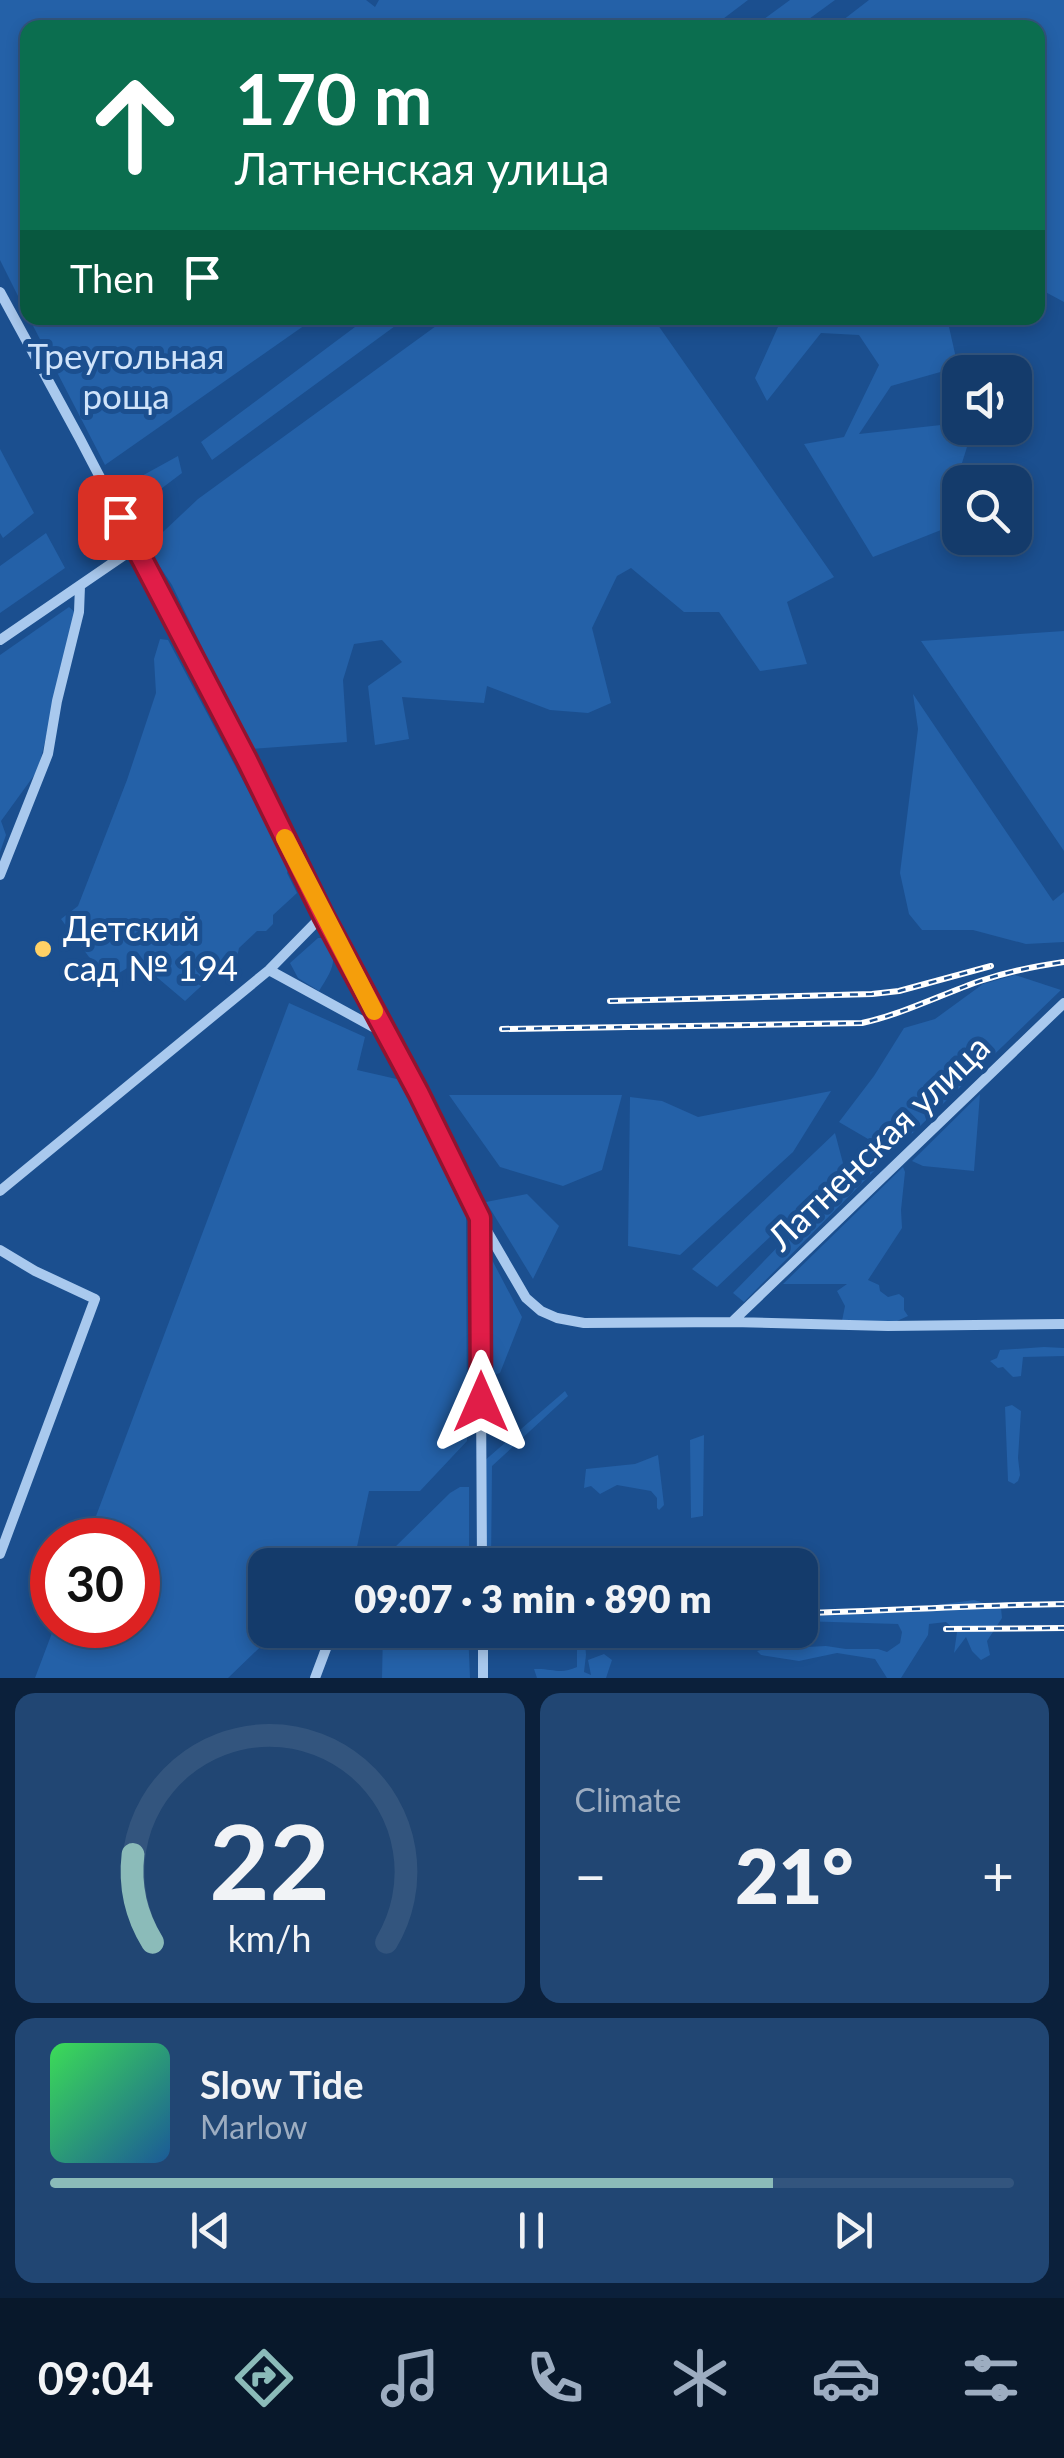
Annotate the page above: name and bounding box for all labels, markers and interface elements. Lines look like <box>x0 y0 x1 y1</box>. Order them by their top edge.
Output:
text: 170 m <box>235 56 432 140</box>
icon: ahead <box>70 60 200 190</box>
text: Латненская улица <box>235 141 610 195</box>
icon: arrive <box>175 250 230 305</box>
text: Then <box>70 255 155 301</box>
park label: Треугольная роща <box>27 334 225 416</box>
map controls <box>942 355 1032 555</box>
button: sound <box>942 355 1032 445</box>
button: search <box>942 465 1032 555</box>
pin <box>78 475 163 560</box>
icon: arrive <box>93 490 148 545</box>
place label: Детский сад № 194 <box>63 906 238 988</box>
marker: Детский сад № 194 <box>32 938 54 960</box>
street label: Латненская улица <box>757 1025 997 1259</box>
position arrow <box>429 1350 533 1454</box>
speed limit sign: 30 <box>30 1518 160 1648</box>
text: 09:07 · 3 min · 890 m <box>354 1575 712 1621</box>
text: Climate <box>575 1780 681 1819</box>
text: 22 <box>209 1797 330 1922</box>
text: 21° <box>735 1830 853 1920</box>
text: − <box>575 1842 606 1908</box>
text: + <box>982 1842 1014 1908</box>
text: km/h <box>228 1917 312 1960</box>
text: Slow Tide <box>200 2061 363 2107</box>
text: Marlow <box>200 2107 307 2146</box>
icon: previous <box>183 2203 238 2258</box>
icon: pause <box>504 2203 559 2258</box>
icon: next <box>826 2203 881 2258</box>
icon: directions <box>229 2343 299 2413</box>
icon: music <box>375 2343 445 2413</box>
icon: phone <box>520 2343 590 2413</box>
icon: climate <box>665 2343 735 2413</box>
icon: car <box>811 2343 881 2413</box>
icon: filters <box>956 2343 1026 2413</box>
text: 09:04 <box>38 2351 154 2405</box>

